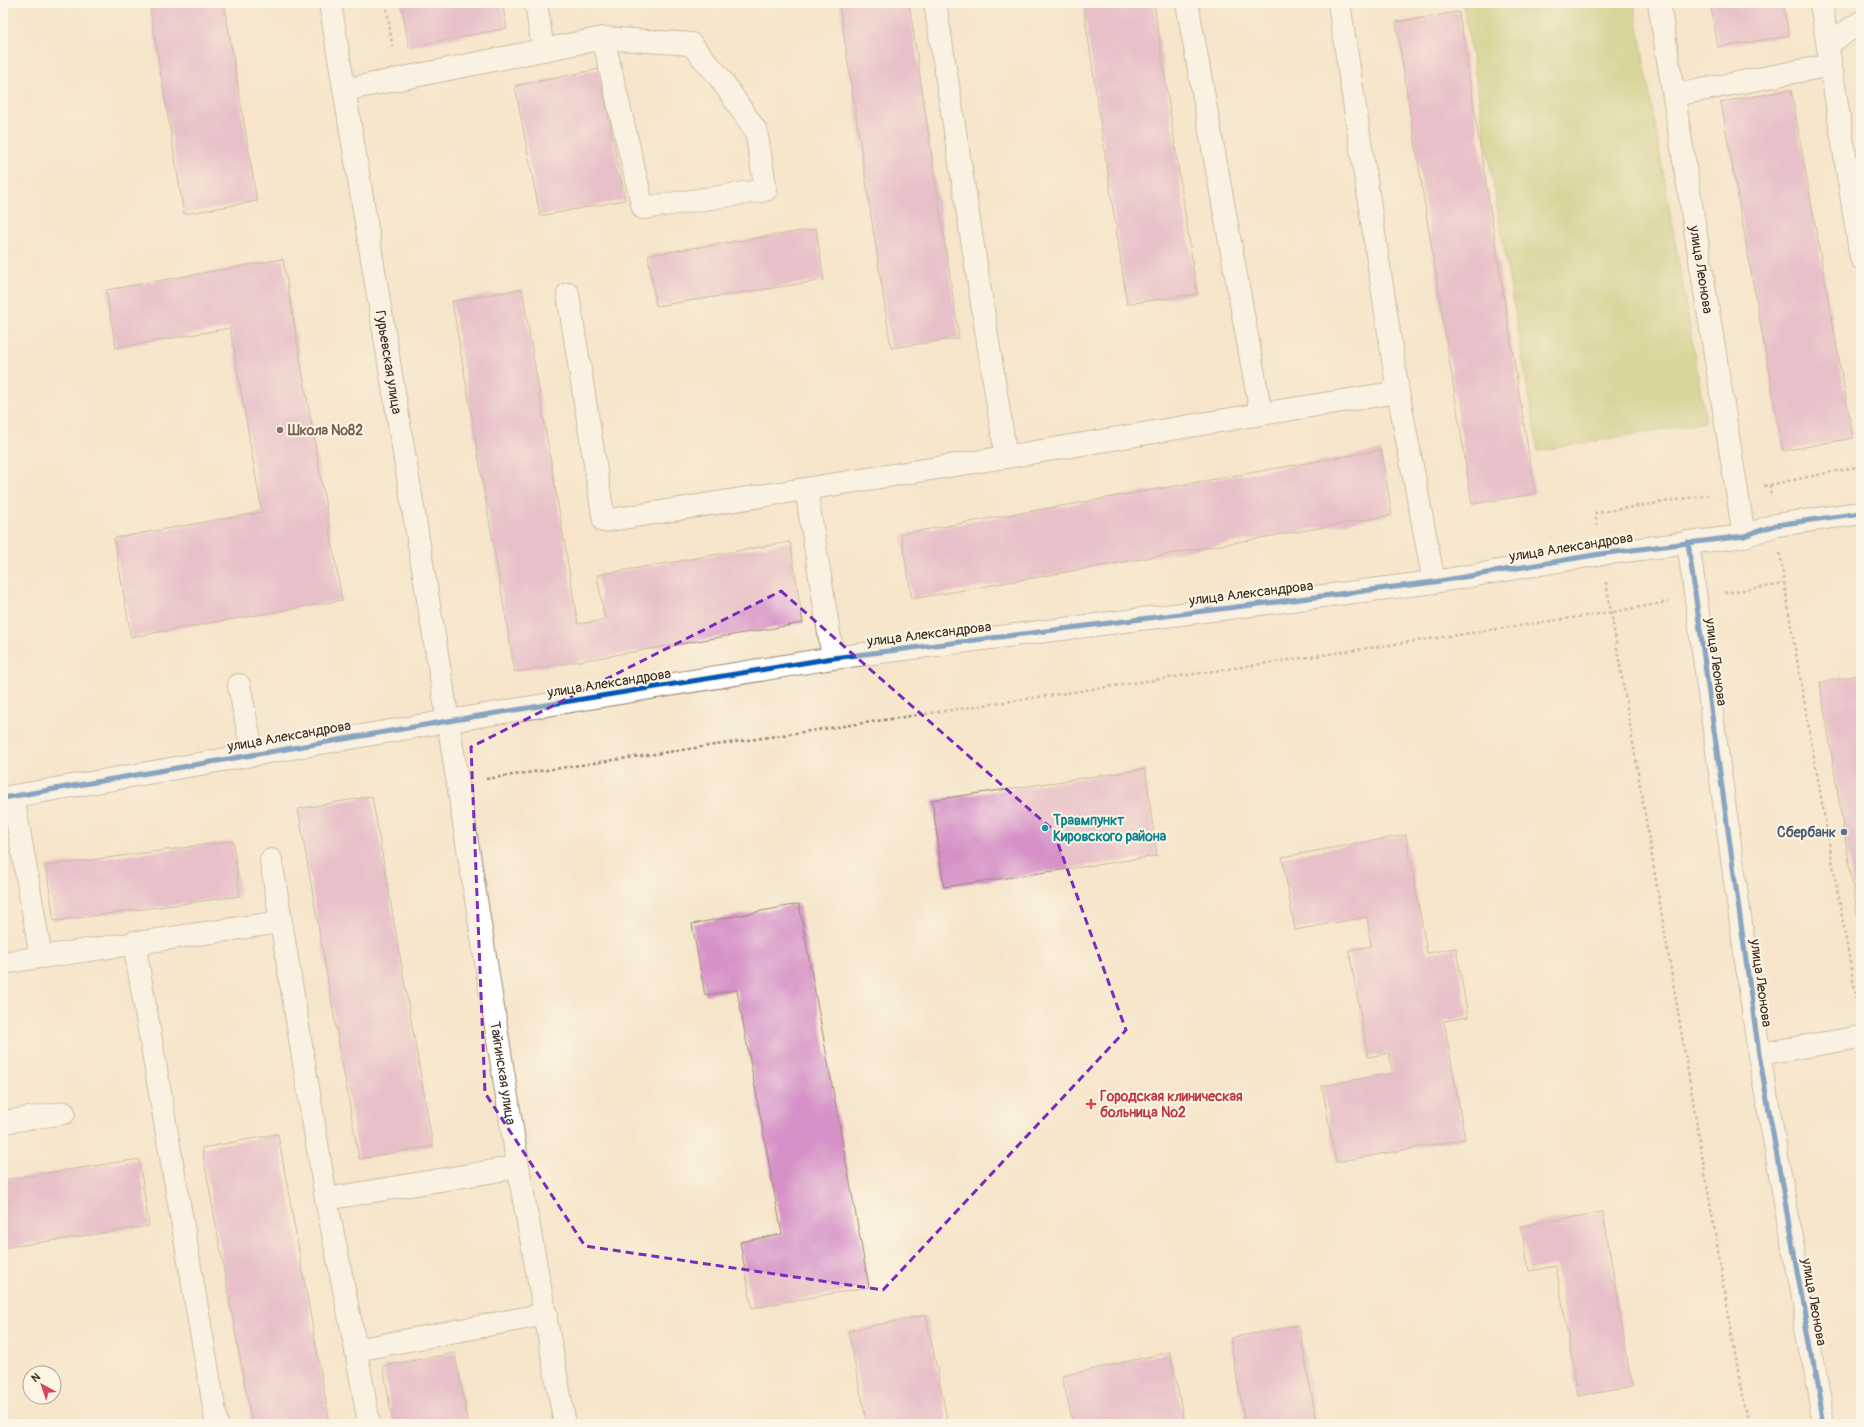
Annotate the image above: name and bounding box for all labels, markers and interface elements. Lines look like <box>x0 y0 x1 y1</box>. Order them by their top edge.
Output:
street label: улица Леонова <box>1686 223 1717 315</box>
street label: Гурьевская улица <box>372 309 406 415</box>
place label: Школа №82 <box>287 422 363 439</box>
marker: Школа №82 <box>275 425 285 435</box>
street label: улица Александрова <box>1507 529 1634 565</box>
street label: улица Александрова <box>1187 577 1314 609</box>
street label: улица Леонова <box>1701 616 1731 707</box>
street label: улица Александрова <box>865 618 992 650</box>
street label: улица Александрова <box>545 665 672 701</box>
street label: улица Александрова <box>225 717 352 755</box>
place label: Травмпункт Кировского района <box>1052 812 1167 845</box>
marker: Травмпункт Кировского района <box>1040 823 1050 833</box>
place label: Сбербанк <box>1777 824 1836 841</box>
marker: Сбербанк <box>1839 827 1849 837</box>
street label: улица Леонова <box>1746 937 1776 1028</box>
street label: Тайгинская улица <box>487 1020 520 1126</box>
place label: Городская клиническая больница №2 <box>1100 1088 1243 1121</box>
marker: Городская клиническая больница №2 <box>1085 1098 1097 1110</box>
street label: улица Леонова <box>1798 1256 1830 1347</box>
north arrow <box>22 1365 62 1405</box>
text: N <box>29 1370 43 1385</box>

